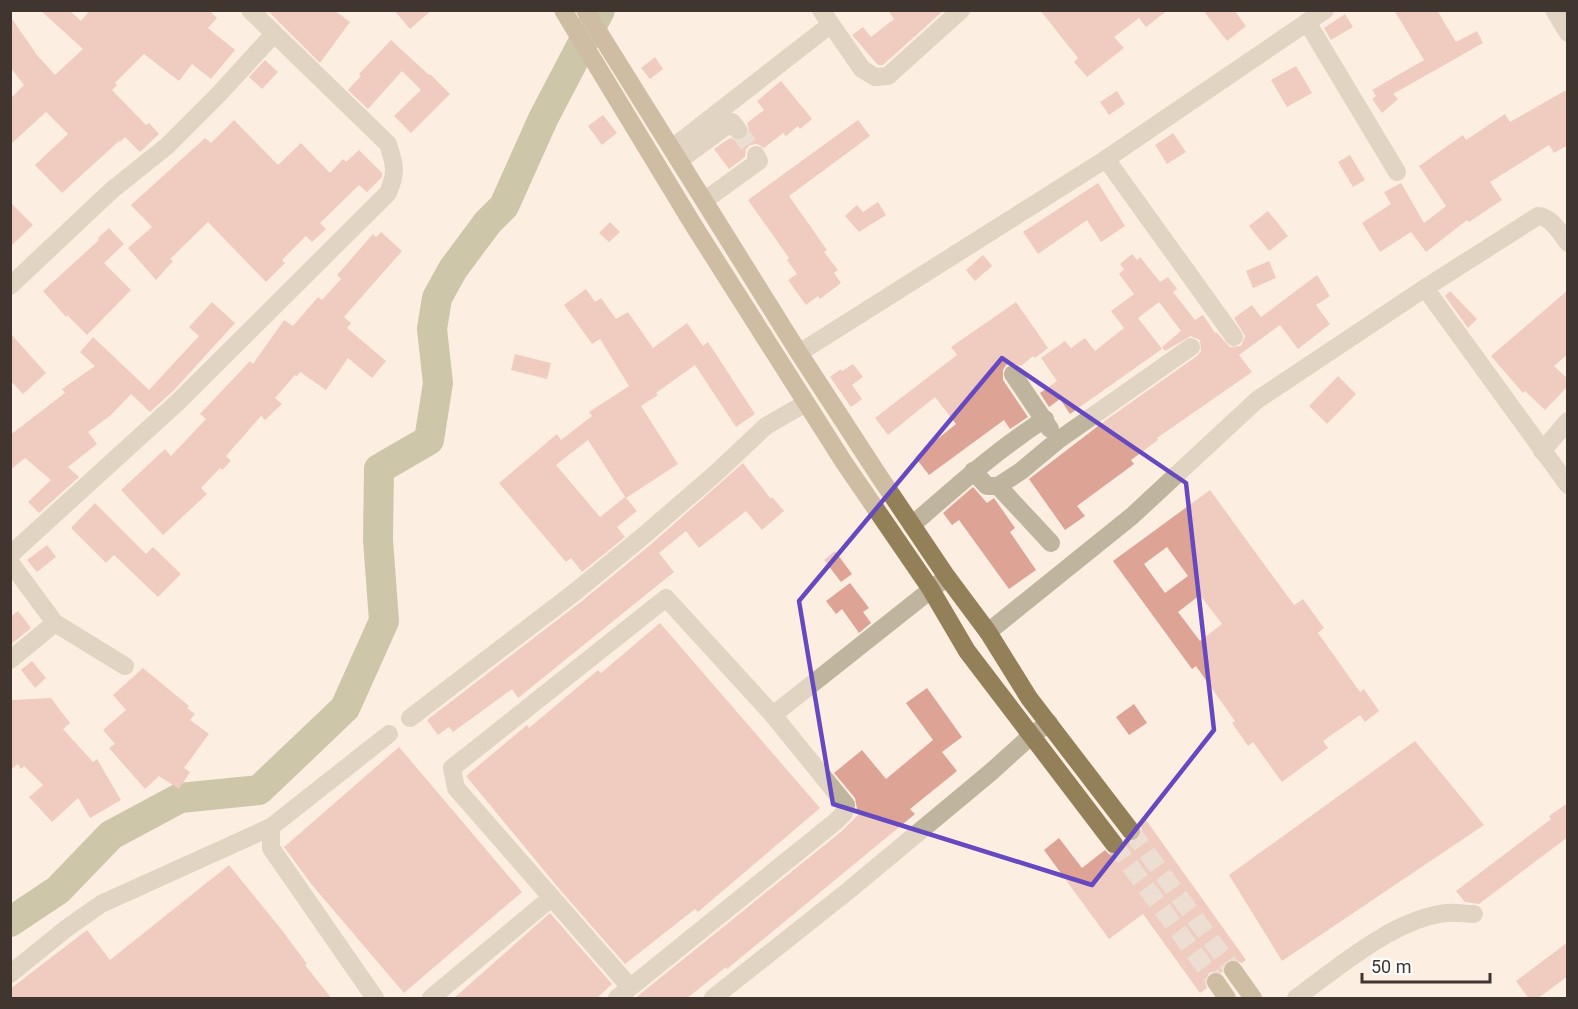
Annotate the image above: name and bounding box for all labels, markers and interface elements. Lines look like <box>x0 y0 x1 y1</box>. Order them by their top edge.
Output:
scale bar <box>1362 946 1490 984</box>
text: 50 m <box>1371 956 1411 977</box>

